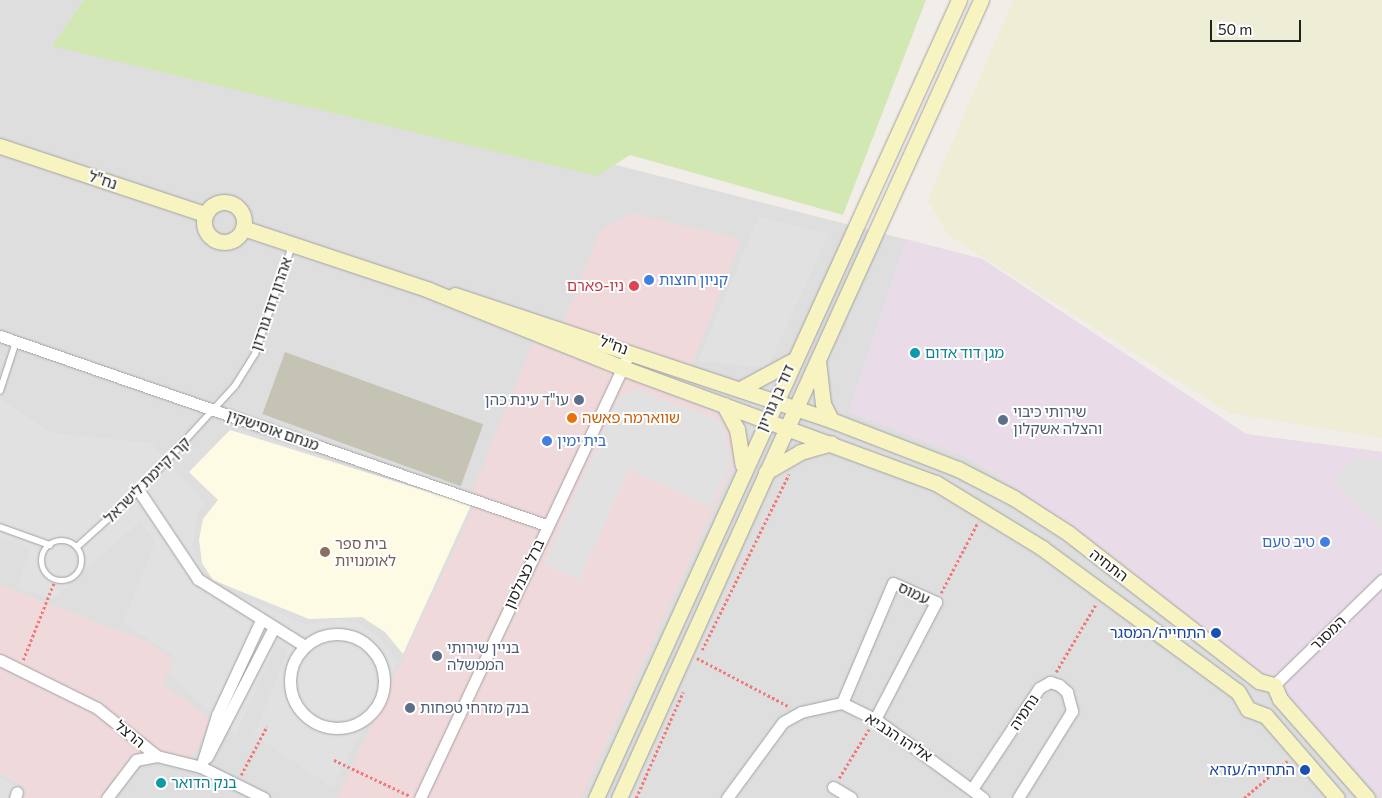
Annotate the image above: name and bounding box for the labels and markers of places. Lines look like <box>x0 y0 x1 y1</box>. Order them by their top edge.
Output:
place label: קניון חוצות <box>659 271 728 289</box>
marker: קניון חוצות <box>643 274 655 286</box>
place label: ניו-פארם <box>567 277 624 295</box>
marker: ניו-פארם <box>628 280 640 292</box>
place label: מגן דוד אדום <box>925 344 1004 362</box>
marker: מגן דוד אדום <box>909 347 921 359</box>
place label: עו"ד עינת כהן <box>485 391 569 409</box>
marker: עו"ד עינת כהן <box>573 394 585 406</box>
place label: שירותי כיבוי והצלה אשקלון <box>1013 402 1102 437</box>
place label: שווארמה פאשה <box>582 409 680 427</box>
marker: שווארמה פאשה <box>566 412 578 424</box>
marker: שירותי כיבוי והצלה אשקלון <box>997 414 1009 426</box>
place label: בית ימין <box>557 432 606 450</box>
marker: בית ימין <box>541 435 553 447</box>
place label: טיב טעם <box>1262 533 1315 551</box>
place label: בית ספר לאומנויות <box>335 534 396 569</box>
marker: טיב טעם <box>1319 536 1331 548</box>
marker: בית ספר לאומנויות <box>319 546 331 558</box>
place label: התחייה/המסגר <box>1110 624 1206 642</box>
marker: התחייה/המסגר <box>1210 627 1222 639</box>
place label: בניין שירותי הממשלה <box>447 638 520 673</box>
marker: בניין שירותי הממשלה <box>431 650 443 662</box>
place label: בנק מזרחי טפחות <box>420 699 529 717</box>
marker: בנק מזרחי טפחות <box>404 702 416 714</box>
place label: התחייה/עזרא <box>1210 761 1295 779</box>
marker: התחייה/עזרא <box>1299 764 1311 776</box>
place label: בנק הדואר <box>171 774 237 792</box>
marker: בנק הדואר <box>155 777 167 789</box>

